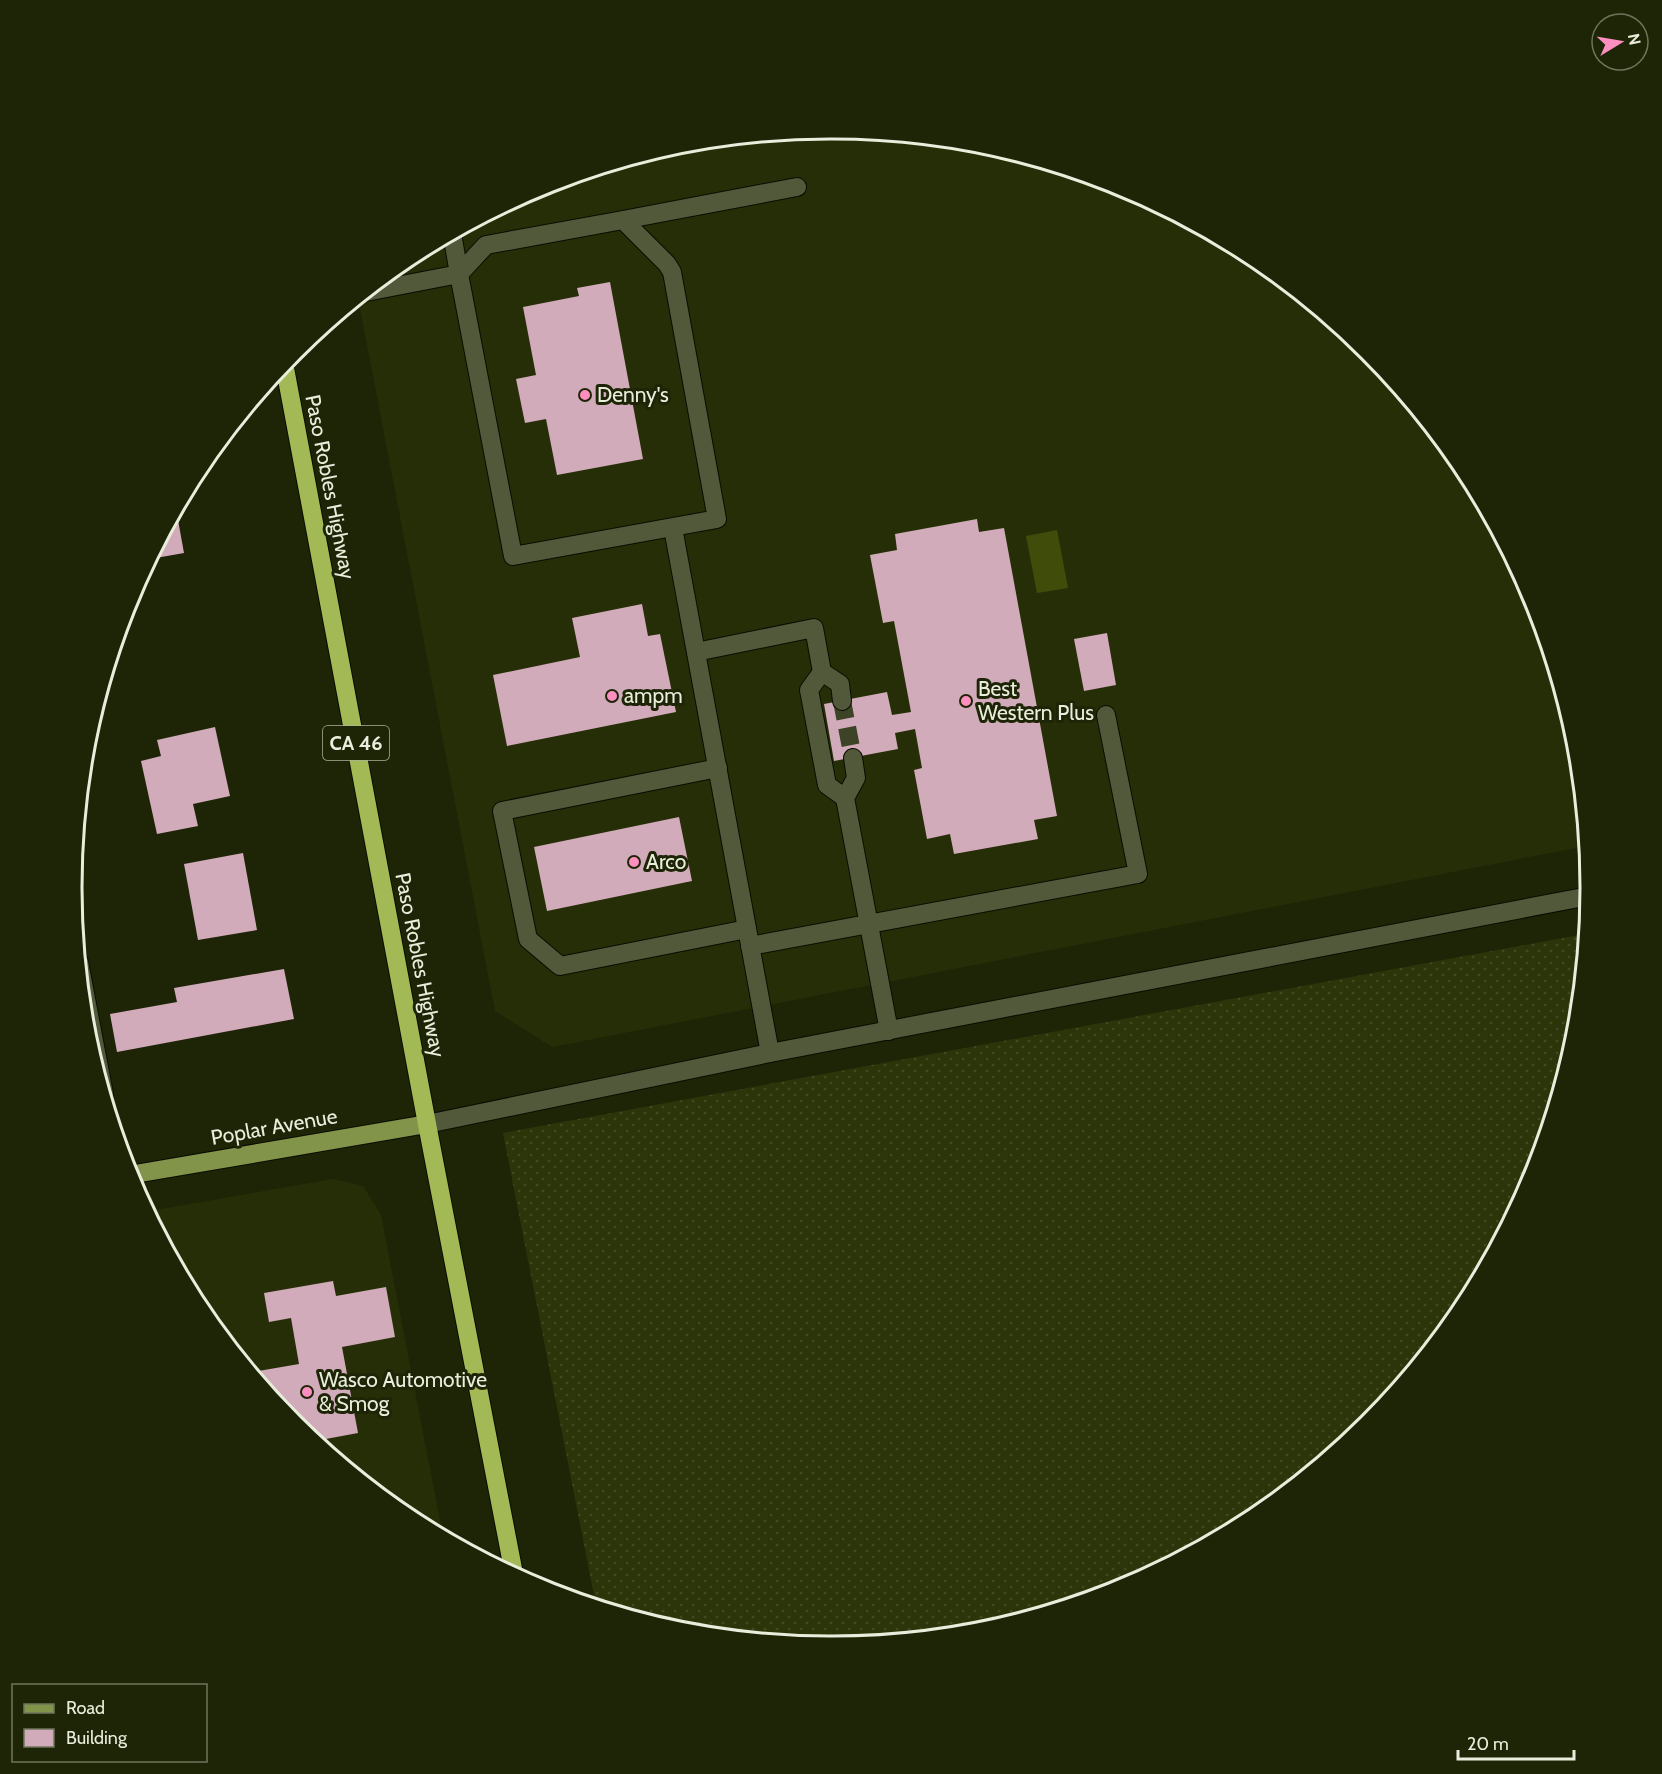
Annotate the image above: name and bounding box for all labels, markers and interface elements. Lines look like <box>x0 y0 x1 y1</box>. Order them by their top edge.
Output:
north arrow <box>1590 12 1650 72</box>
text: N <box>1624 32 1645 47</box>
place label: Denny's <box>597 382 669 407</box>
marker: Denny's <box>578 388 592 402</box>
street label: Paso Robles Highway <box>300 393 361 582</box>
place label: Best Western Plus <box>978 676 1094 725</box>
place label: ampm <box>624 683 683 708</box>
marker: ampm <box>605 689 619 703</box>
marker: Best Western Plus <box>959 694 973 708</box>
road number: CA 46 <box>323 726 389 760</box>
place label: Arco <box>646 849 686 874</box>
marker: Arco <box>627 855 641 869</box>
street label: Paso Robles Highway <box>390 871 451 1060</box>
street label: Poplar Avenue <box>209 1103 339 1150</box>
place label: Wasco Automotive & Smog <box>319 1367 487 1416</box>
marker: Wasco Automotive & Smog <box>300 1385 314 1399</box>
legend <box>12 1684 207 1762</box>
text: Road <box>66 1697 105 1719</box>
scale bar <box>1458 1723 1574 1761</box>
text: Building <box>66 1727 128 1749</box>
text: 20 m <box>1467 1733 1509 1755</box>

